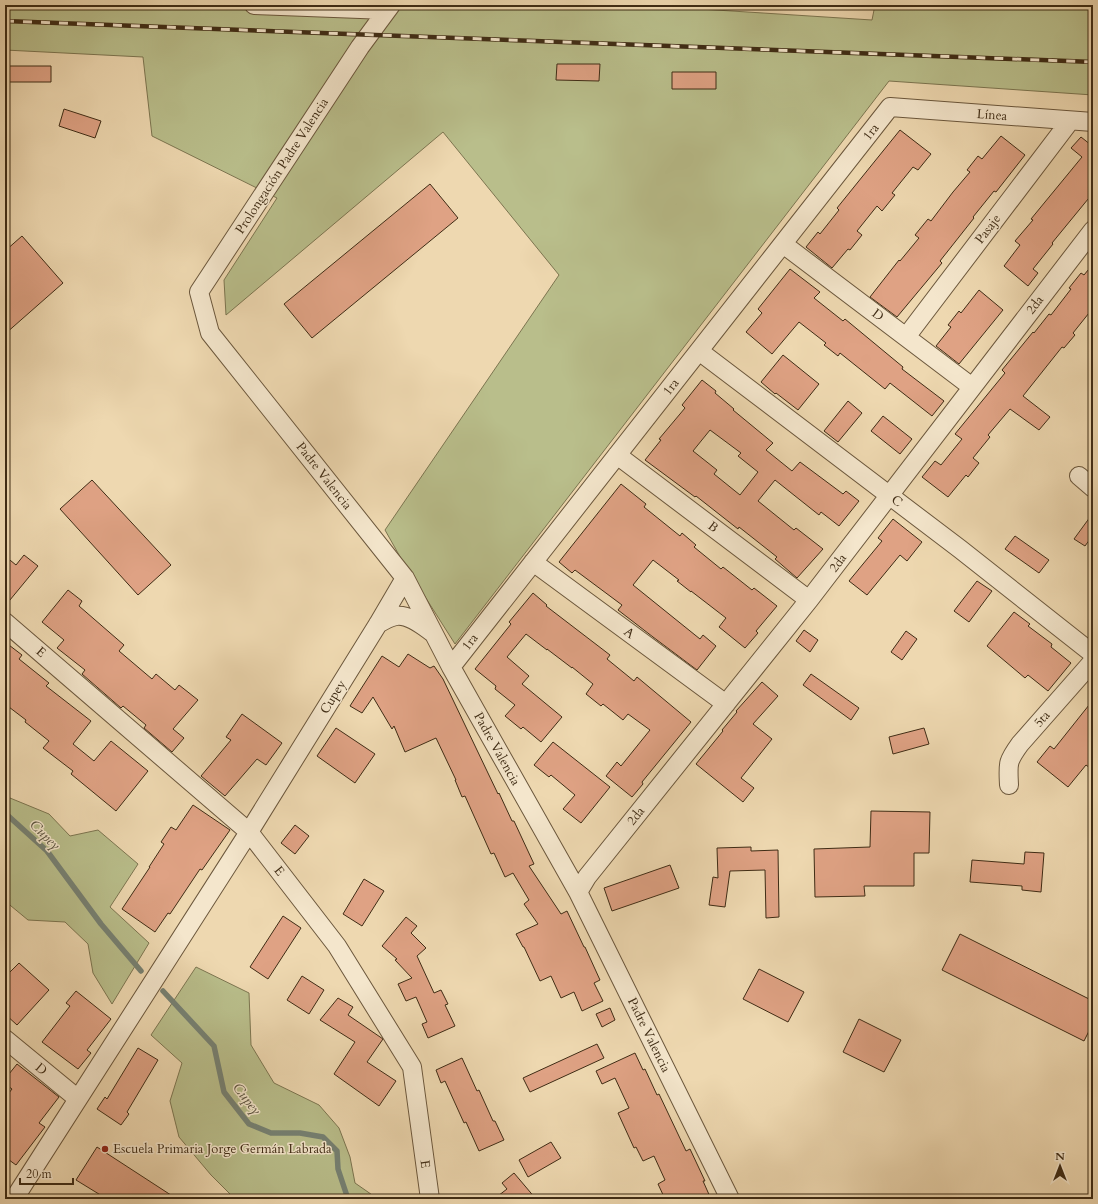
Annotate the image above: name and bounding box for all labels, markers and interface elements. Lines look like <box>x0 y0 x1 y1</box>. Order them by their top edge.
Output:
street label: Prolongación Padre Valencia <box>231 94 333 238</box>
street label: Línea <box>976 105 1008 125</box>
street label: 1ra <box>859 119 884 144</box>
street label: Pasaje <box>971 210 1005 248</box>
street label: 2da <box>1022 292 1048 318</box>
street label: D <box>868 305 888 325</box>
street label: 1ra <box>659 374 684 399</box>
street label: Padre Valencia <box>292 438 356 514</box>
street label: C <box>888 491 906 511</box>
street label: B <box>704 517 722 537</box>
street label: 2da <box>825 550 851 576</box>
street label: A <box>620 623 639 643</box>
street label: 1ra <box>458 629 483 654</box>
street label: E <box>32 643 50 661</box>
street label: Cupey <box>316 677 350 717</box>
street label: 5ta <box>1030 707 1054 731</box>
street label: Padre Valencia <box>469 709 525 789</box>
street label: 2da <box>623 803 649 829</box>
water label: Cupey <box>26 816 65 855</box>
street label: E <box>269 862 289 880</box>
street label: Padre Valencia <box>623 994 675 1076</box>
street label: D <box>31 1059 51 1079</box>
water label: Cupey <box>228 1079 266 1119</box>
place label: Escuela Primaria Jorge Germán Labrada <box>113 1140 332 1158</box>
marker: Escuela Primaria Jorge Germán Labrada <box>100 1144 110 1154</box>
north arrow <box>1040 1146 1080 1186</box>
text: N <box>1055 1149 1065 1164</box>
street label: E <box>416 1159 434 1169</box>
scale bar <box>20 1160 73 1186</box>
text: 20 m <box>26 1166 53 1182</box>

